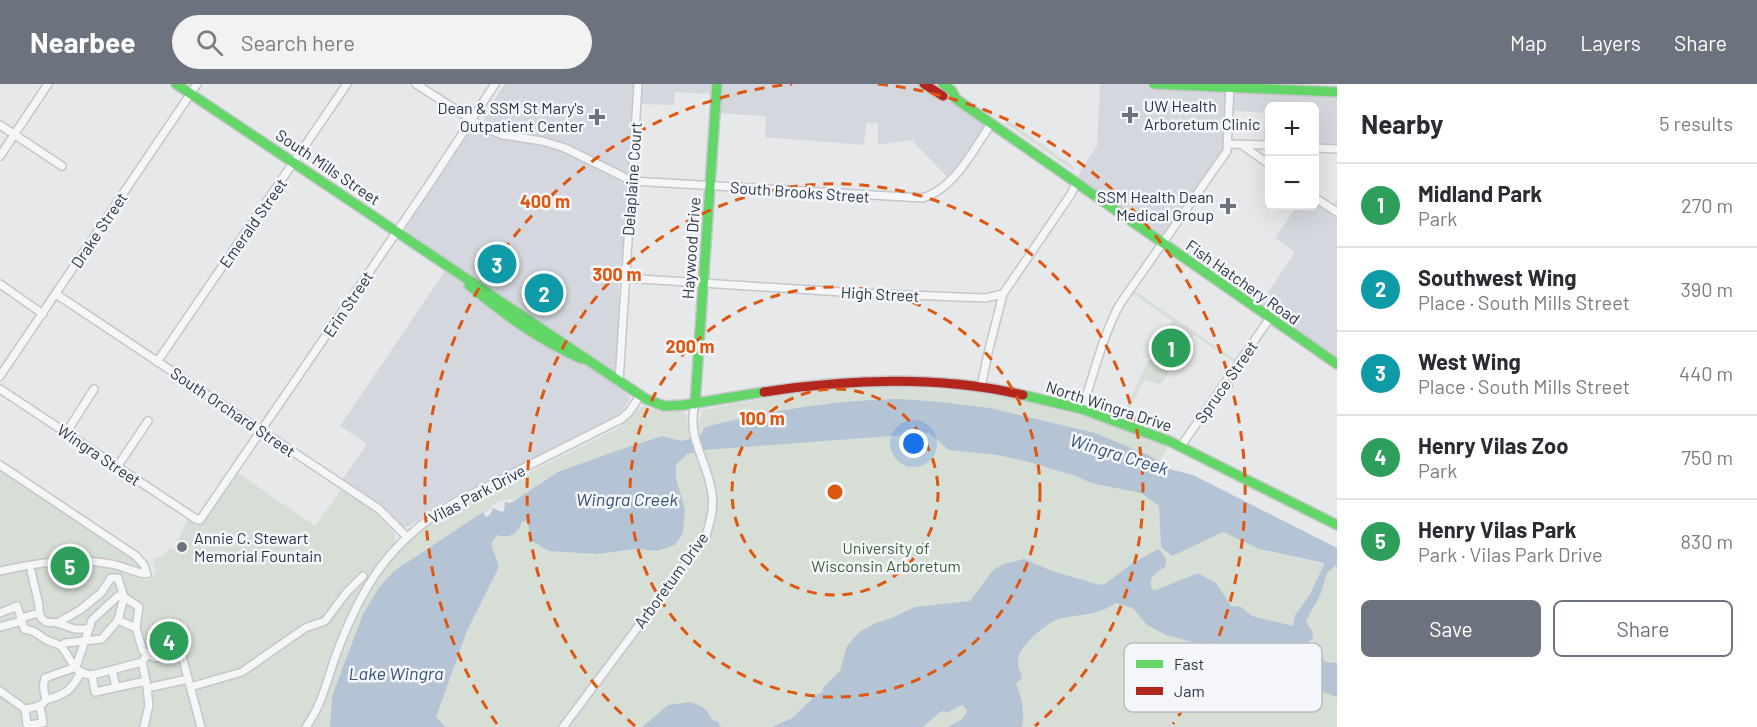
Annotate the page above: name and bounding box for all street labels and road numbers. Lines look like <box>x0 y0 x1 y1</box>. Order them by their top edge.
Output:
street label: Delaplaine Court <box>618 121 645 237</box>
street label: South Mills Street <box>272 125 384 209</box>
street label: Emerald Street <box>215 174 290 271</box>
street label: South Brooks Street <box>730 177 871 206</box>
street label: Drake Street <box>66 188 131 271</box>
street label: Haywood Drive <box>677 196 704 300</box>
street label: Fish Hatchery Road <box>1183 235 1304 328</box>
street label: Erin Street <box>319 267 376 340</box>
street label: High Street <box>840 282 920 305</box>
street label: Spruce Street <box>1190 337 1261 427</box>
street label: South Orchard Street <box>167 363 299 460</box>
street label: North Wingra Drive <box>1044 376 1175 435</box>
street label: Wingra Street <box>54 420 144 489</box>
street label: Vilas Park Drive <box>425 460 528 527</box>
street label: Arboretum Drive <box>630 528 712 631</box>

